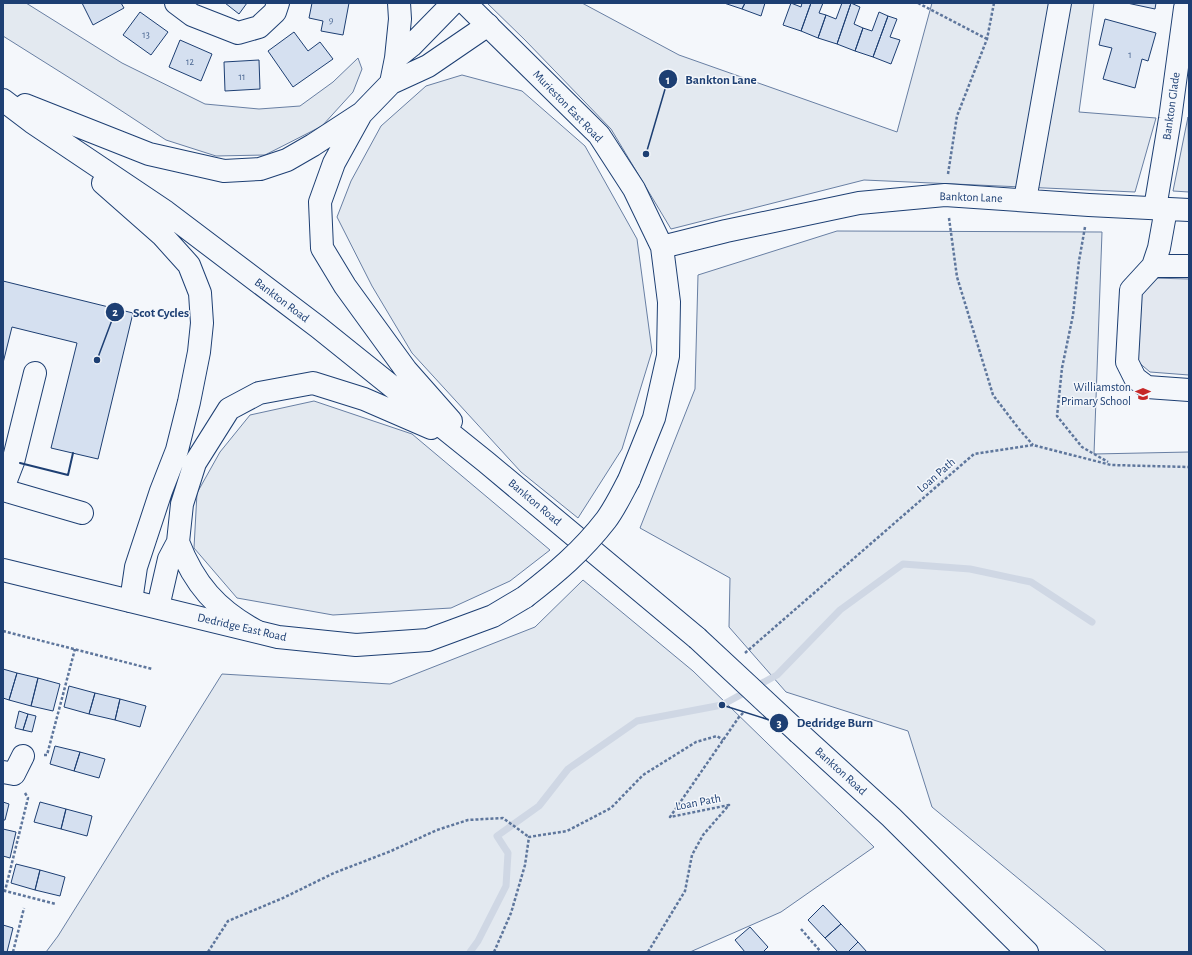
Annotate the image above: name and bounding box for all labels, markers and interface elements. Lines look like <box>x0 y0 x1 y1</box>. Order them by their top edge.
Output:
house number: 9 <box>329 15 334 25</box>
house number: 13 <box>142 30 150 40</box>
house number: 1 <box>1128 50 1132 60</box>
house number: 12 <box>186 57 194 67</box>
callout: Bankton Lane <box>658 67 765 92</box>
street label: Murieston East Road <box>531 68 605 144</box>
street label: Bankton Glade <box>1160 71 1182 141</box>
house number: 11 <box>239 72 245 82</box>
text: 1 <box>666 74 670 86</box>
text: Bankton Lane <box>685 74 757 87</box>
street label: Bankton Lane <box>939 190 1003 204</box>
street label: Bankton Road <box>252 276 312 324</box>
callout: Scot Cycles <box>105 300 197 325</box>
text: 2 <box>112 306 118 318</box>
text: Scot Cycles <box>133 307 189 320</box>
place label: Williamston Primary School <box>1061 381 1131 408</box>
school or university icon: Williamston Primary School <box>1134 385 1152 403</box>
street label: Loan Path <box>915 455 957 495</box>
street label: Bankton Road <box>506 477 564 527</box>
street label: Dedridge East Road <box>196 611 288 643</box>
callout: Dedridge Burn <box>769 710 881 735</box>
text: 3 <box>776 717 782 729</box>
text: Dedridge Burn <box>797 717 873 730</box>
street label: Bankton Road <box>813 745 869 797</box>
street label: Loan Path <box>674 792 722 812</box>

